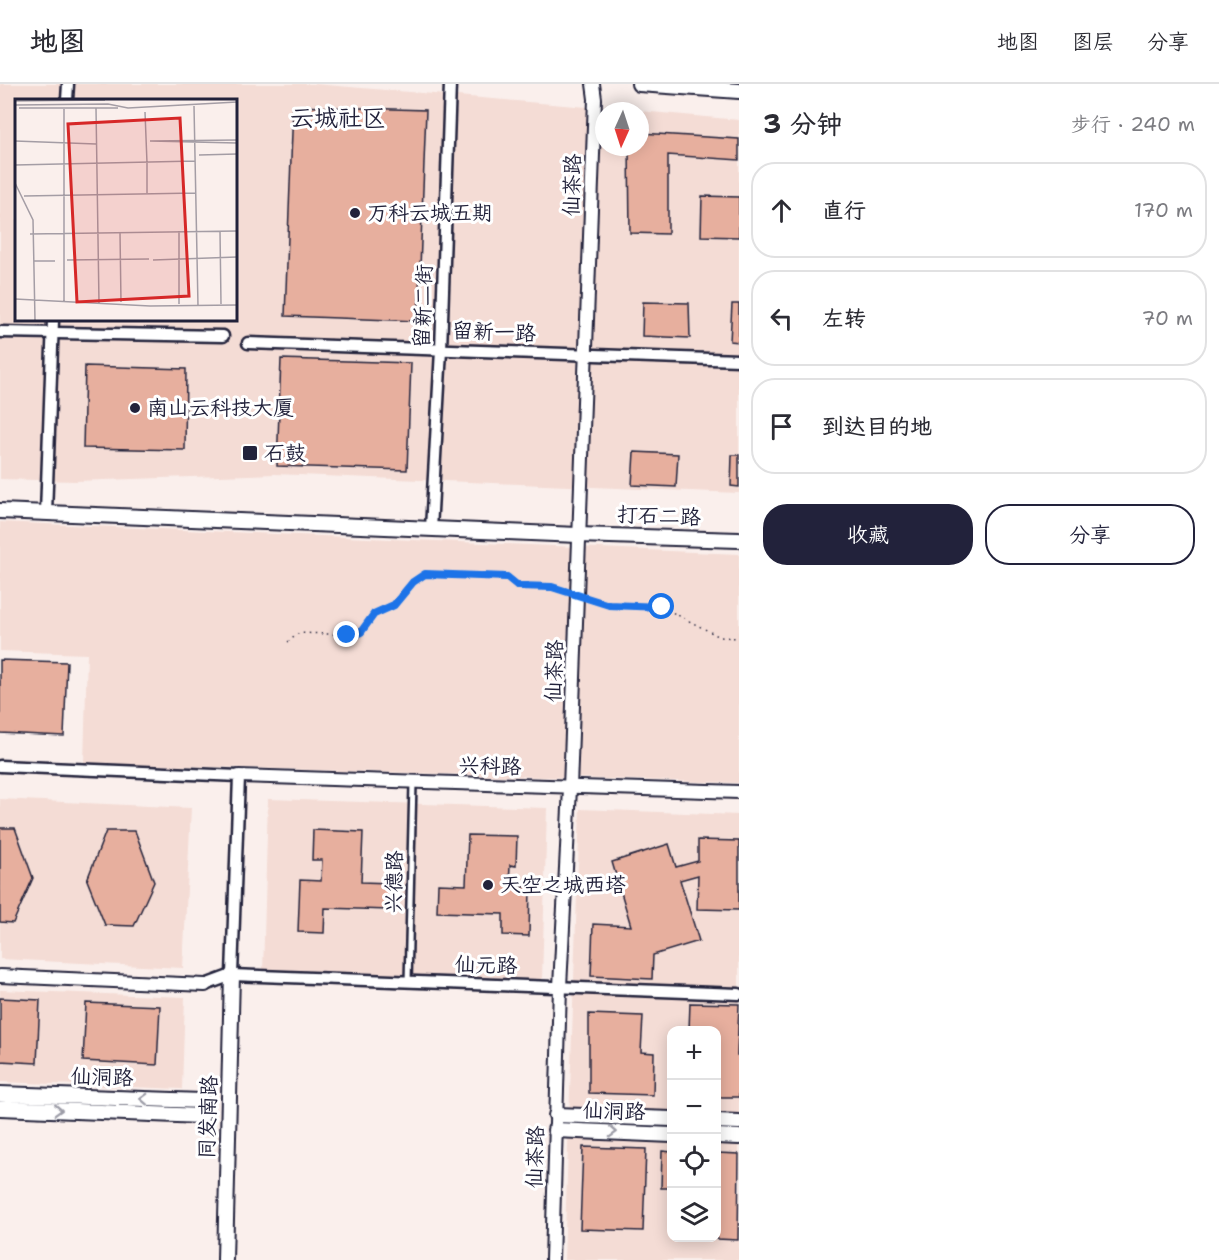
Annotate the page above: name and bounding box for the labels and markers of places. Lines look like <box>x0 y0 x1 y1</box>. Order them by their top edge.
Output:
place label: 万科云城五期 <box>367 199 493 227</box>
marker: 万科云城五期 <box>348 206 362 220</box>
place label: 南山云科技大厦 <box>147 394 294 422</box>
marker: 南山云科技大厦 <box>128 401 142 415</box>
place label: 石鼓 <box>264 439 306 467</box>
marker: 石鼓 <box>241 444 259 462</box>
place label: 天空之城西塔 <box>500 871 626 899</box>
marker: 天空之城西塔 <box>481 878 495 892</box>

